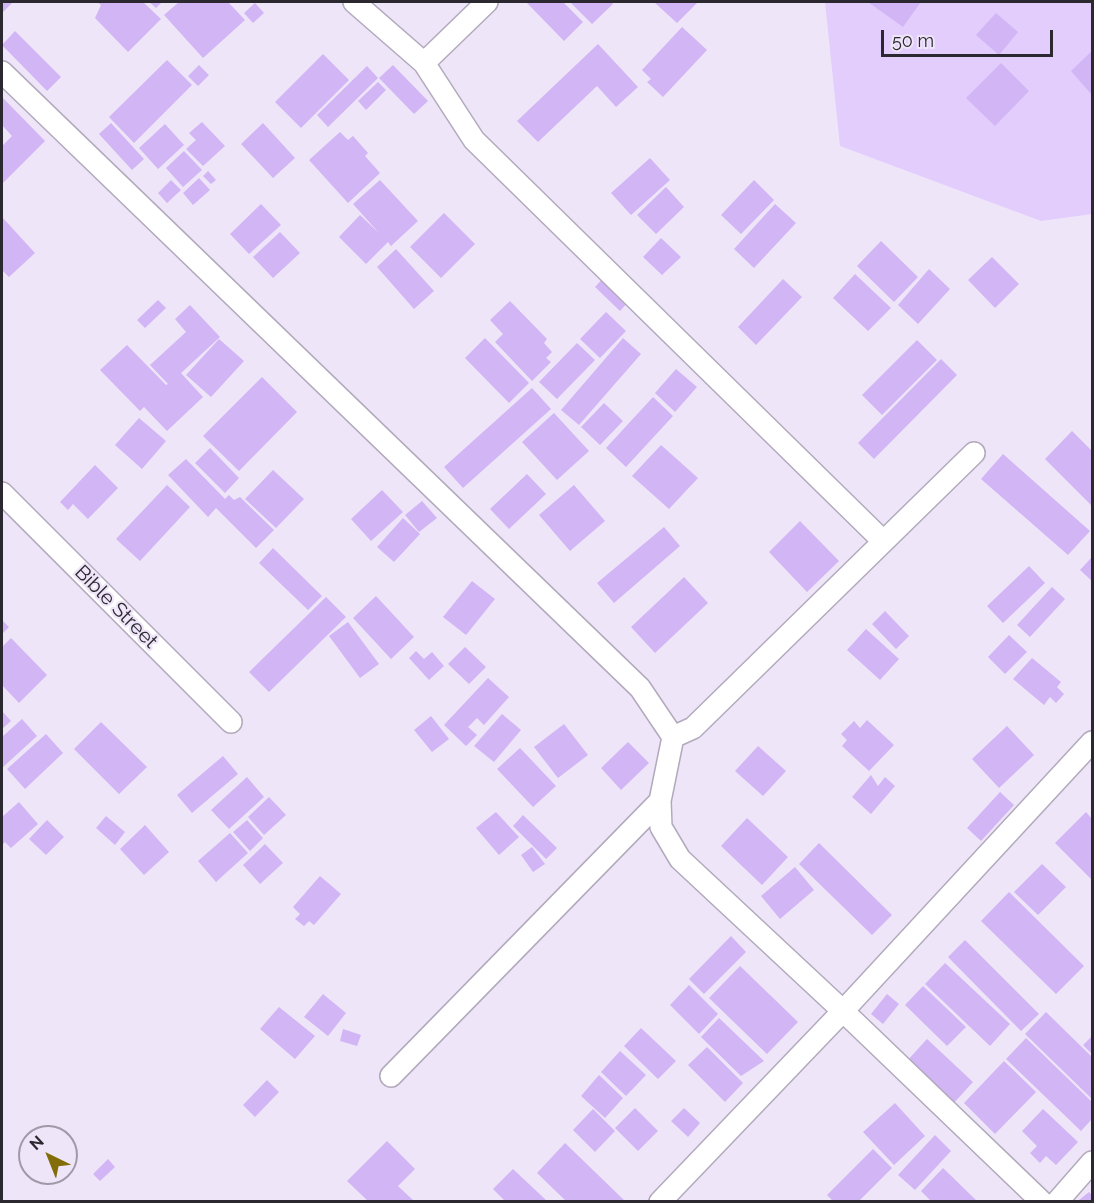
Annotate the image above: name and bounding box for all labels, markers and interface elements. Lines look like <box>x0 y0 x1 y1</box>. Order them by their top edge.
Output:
scale bar <box>884 18 1056 56</box>
text: 50 m <box>892 30 934 51</box>
street label: Bible Street <box>69 560 163 654</box>
north arrow <box>18 1125 78 1185</box>
text: N <box>26 1132 48 1154</box>

